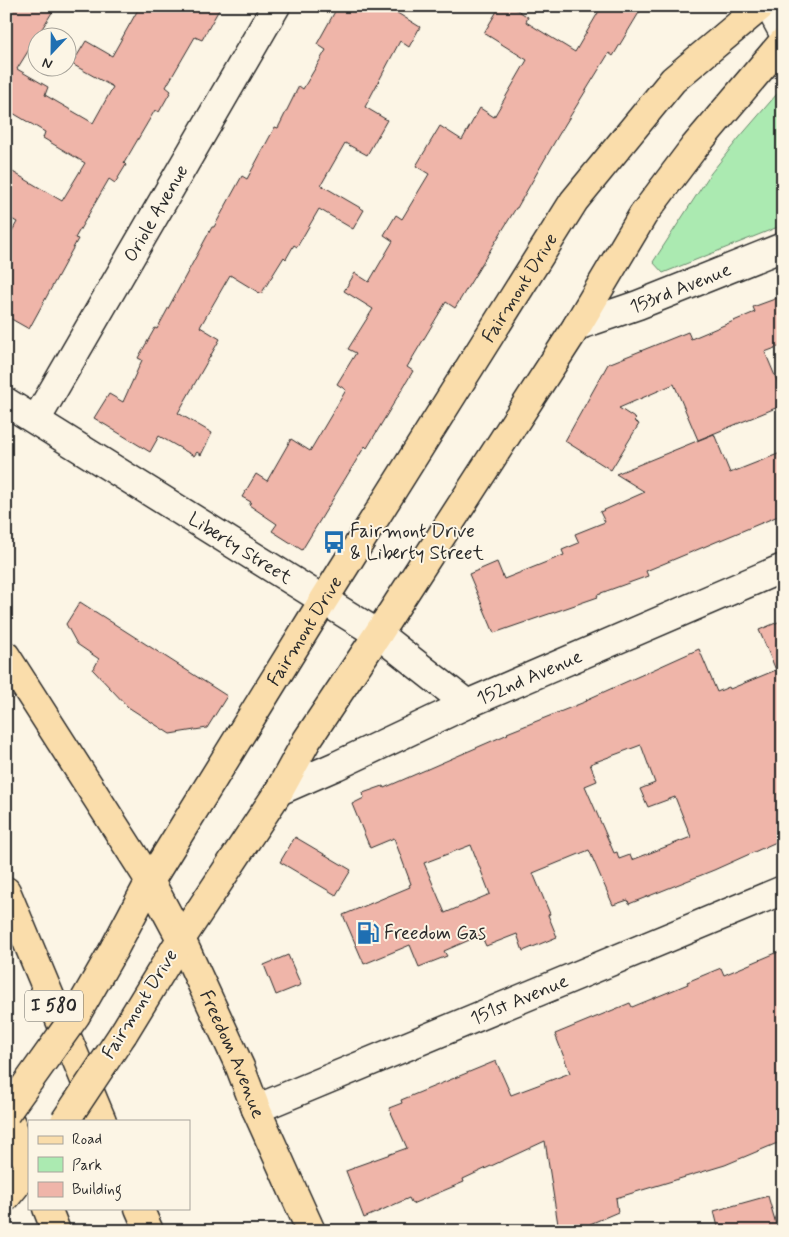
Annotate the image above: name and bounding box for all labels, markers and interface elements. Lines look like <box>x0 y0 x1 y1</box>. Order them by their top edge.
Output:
north arrow <box>28 28 78 78</box>
text: N <box>40 53 55 73</box>
street label: Oriole Avenue <box>118 160 194 266</box>
street label: Fairmont Drive <box>476 228 563 347</box>
street label: 153rd Avenue <box>626 257 735 319</box>
street label: Liberty Street <box>184 506 297 590</box>
place label: Fairmont Drive & Liberty Street <box>350 519 484 566</box>
bus stop icon: Fairmont Drive & Liberty Street <box>321 529 347 555</box>
street label: Fairmont Drive <box>261 571 348 691</box>
street label: 152nd Avenue <box>473 643 586 711</box>
fuel station icon: Freedom Gas <box>355 920 381 946</box>
place label: Freedom Gas <box>384 921 486 946</box>
street label: Fairmont Drive <box>96 944 184 1064</box>
street label: 151st Avenue <box>466 968 572 1031</box>
street label: Freedom Avenue <box>194 986 271 1122</box>
road number: I 580 <box>25 990 83 1021</box>
legend <box>28 1120 190 1210</box>
text: Road <box>72 1130 102 1150</box>
text: Park <box>72 1156 102 1176</box>
text: Building <box>72 1180 122 1201</box>

